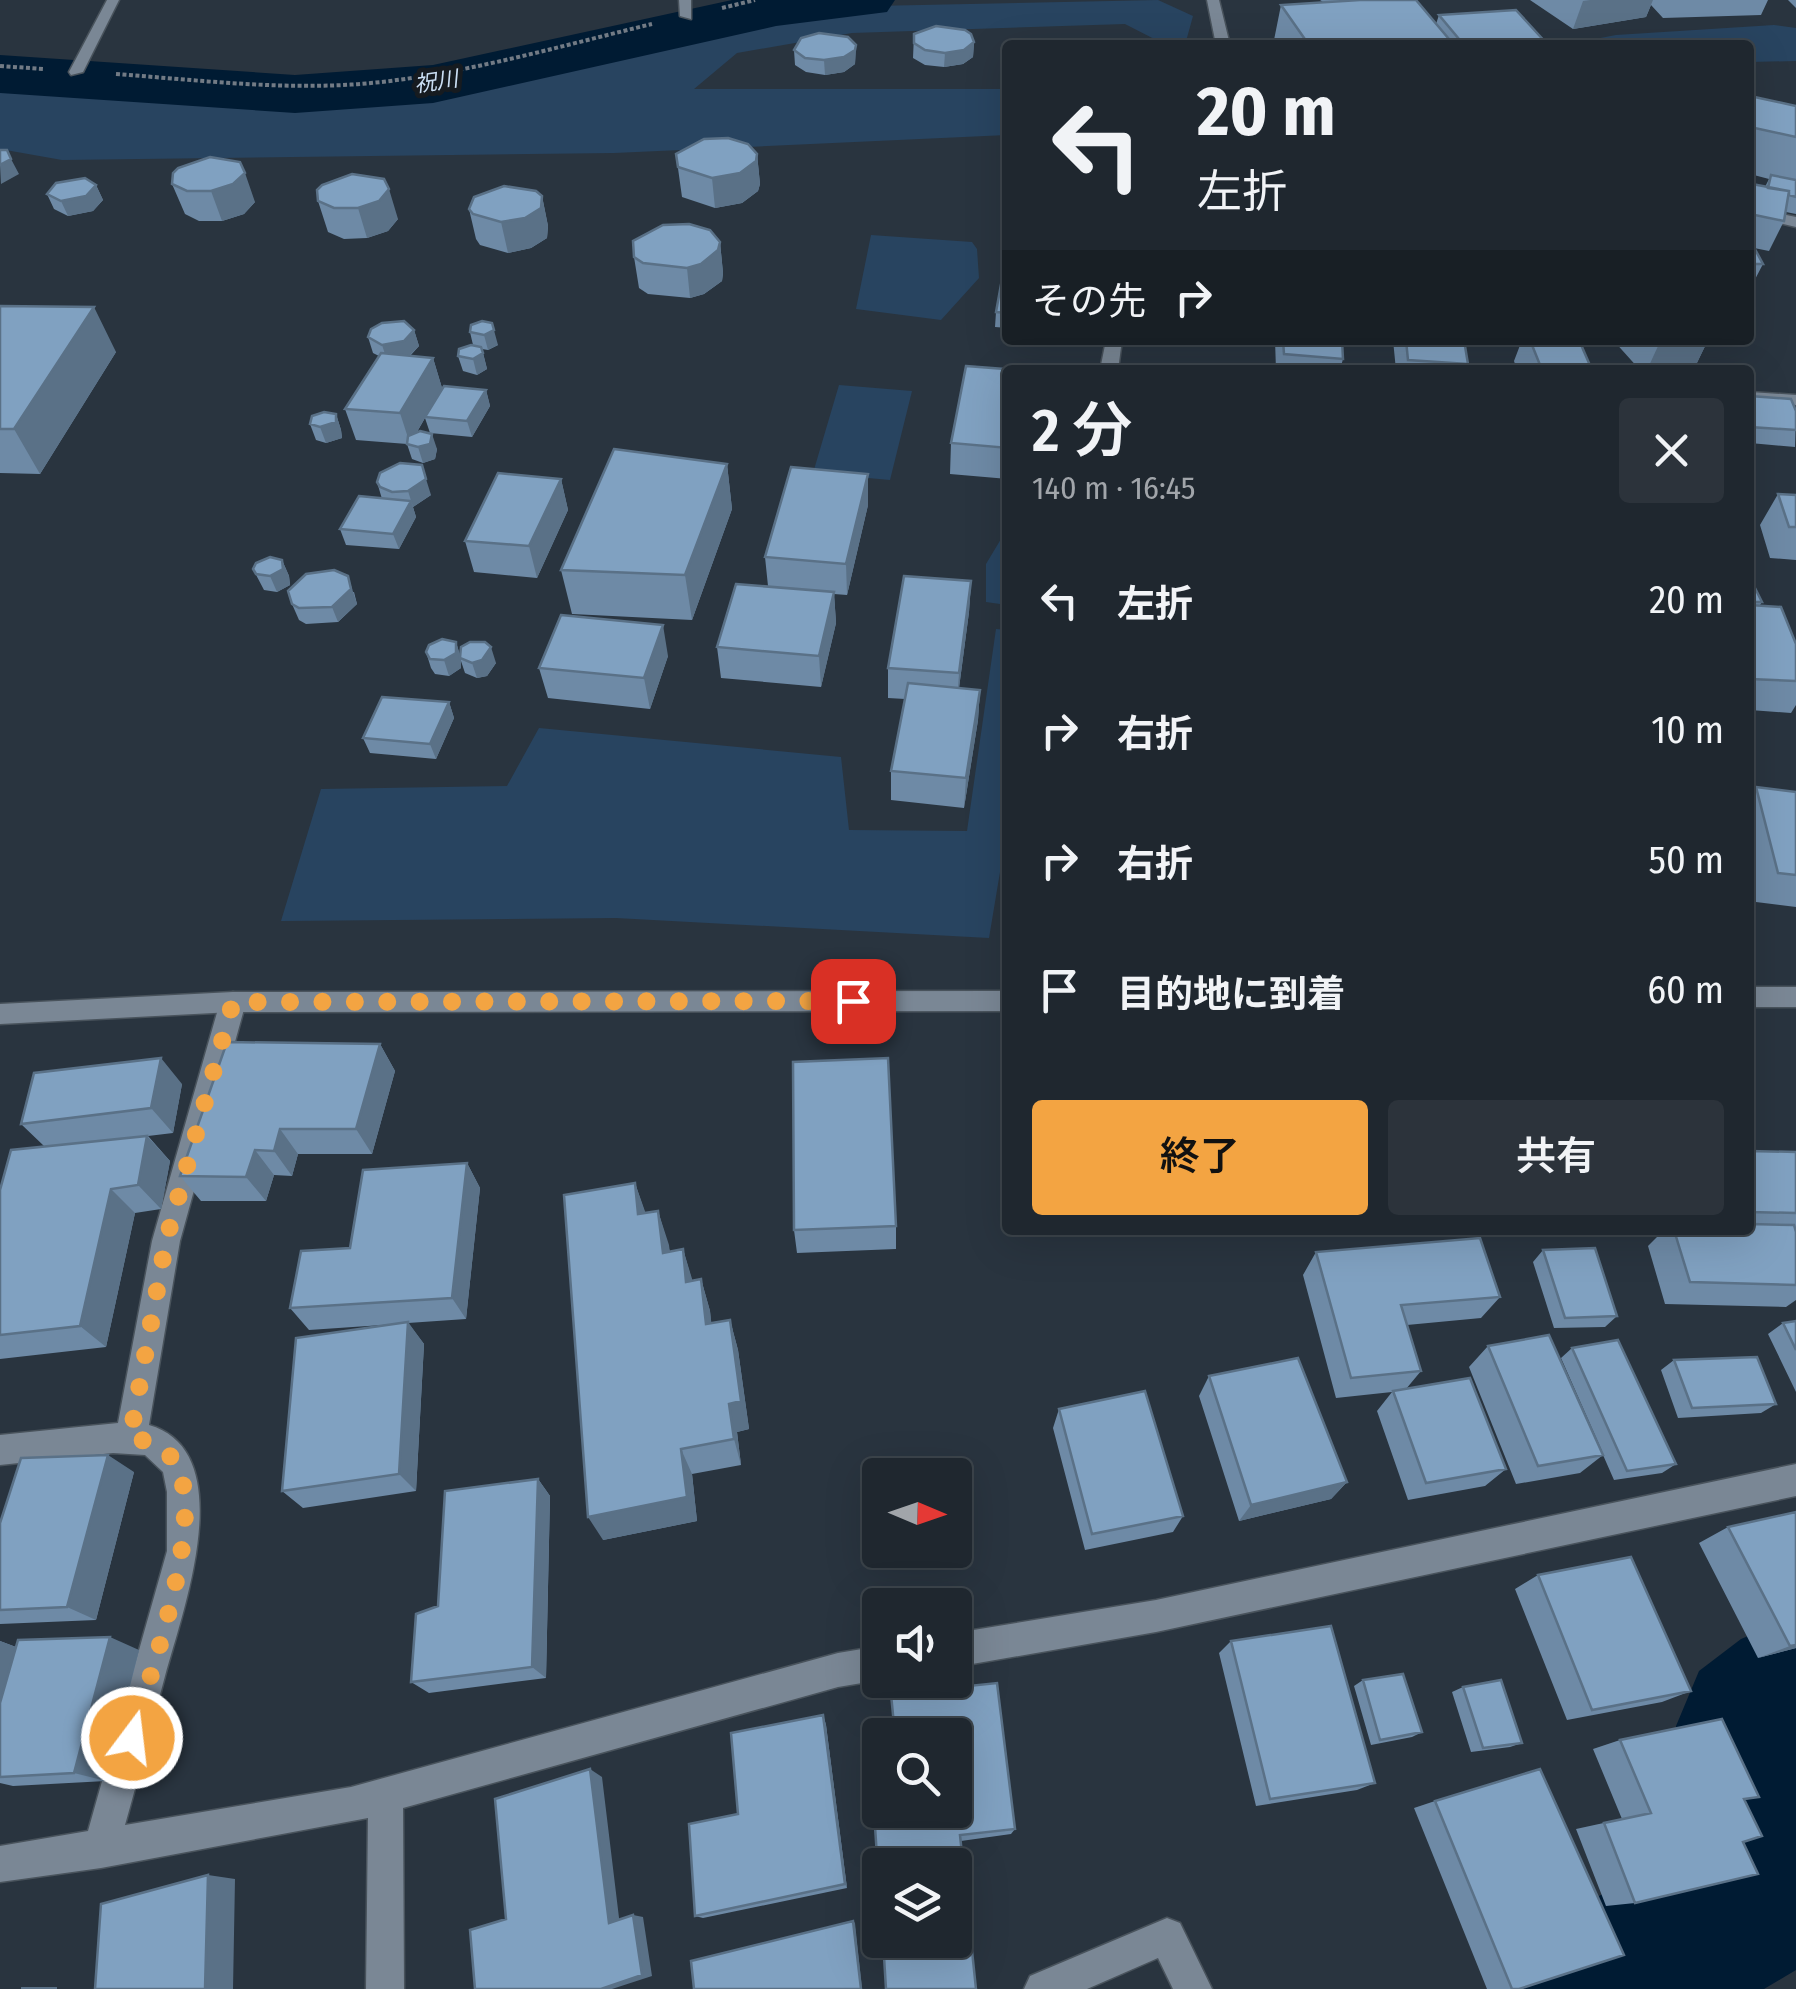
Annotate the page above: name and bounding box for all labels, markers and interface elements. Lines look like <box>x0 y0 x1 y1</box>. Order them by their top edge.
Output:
water label: 祝川 <box>412 64 462 98</box>
text: 20 m <box>1197 70 1336 154</box>
icon: left <box>1032 80 1162 210</box>
text: 左折 <box>1197 165 1287 219</box>
icon: right <box>1166 270 1221 325</box>
text: その先 <box>1032 278 1146 324</box>
text: 2 分 <box>1032 395 1132 467</box>
button: close <box>1619 398 1724 503</box>
text: 140 m · 16:45 <box>1032 469 1195 507</box>
icon: left <box>1032 573 1087 628</box>
text: 20 m <box>1649 577 1724 623</box>
text: 左折 <box>1117 581 1193 627</box>
icon: right <box>1032 703 1087 758</box>
text: 10 m <box>1651 707 1724 753</box>
text: 右折 <box>1117 711 1193 757</box>
icon: right <box>1032 833 1087 888</box>
text: 50 m <box>1649 837 1724 883</box>
text: 右折 <box>1117 841 1193 887</box>
pin <box>811 959 896 1044</box>
icon: arrive <box>1032 963 1087 1018</box>
text: 60 m <box>1647 967 1724 1013</box>
text: 目的地に到着 <box>1117 971 1345 1017</box>
icon: arrive <box>826 974 881 1029</box>
button: 終了 <box>1032 1100 1368 1215</box>
button: 共有 <box>1388 1100 1724 1215</box>
north arrow <box>862 1458 972 1568</box>
map controls <box>862 1458 972 1958</box>
button: sound <box>862 1588 972 1698</box>
position arrow <box>80 1686 184 1790</box>
button: search <box>862 1718 972 1828</box>
button: layers <box>862 1848 972 1958</box>

